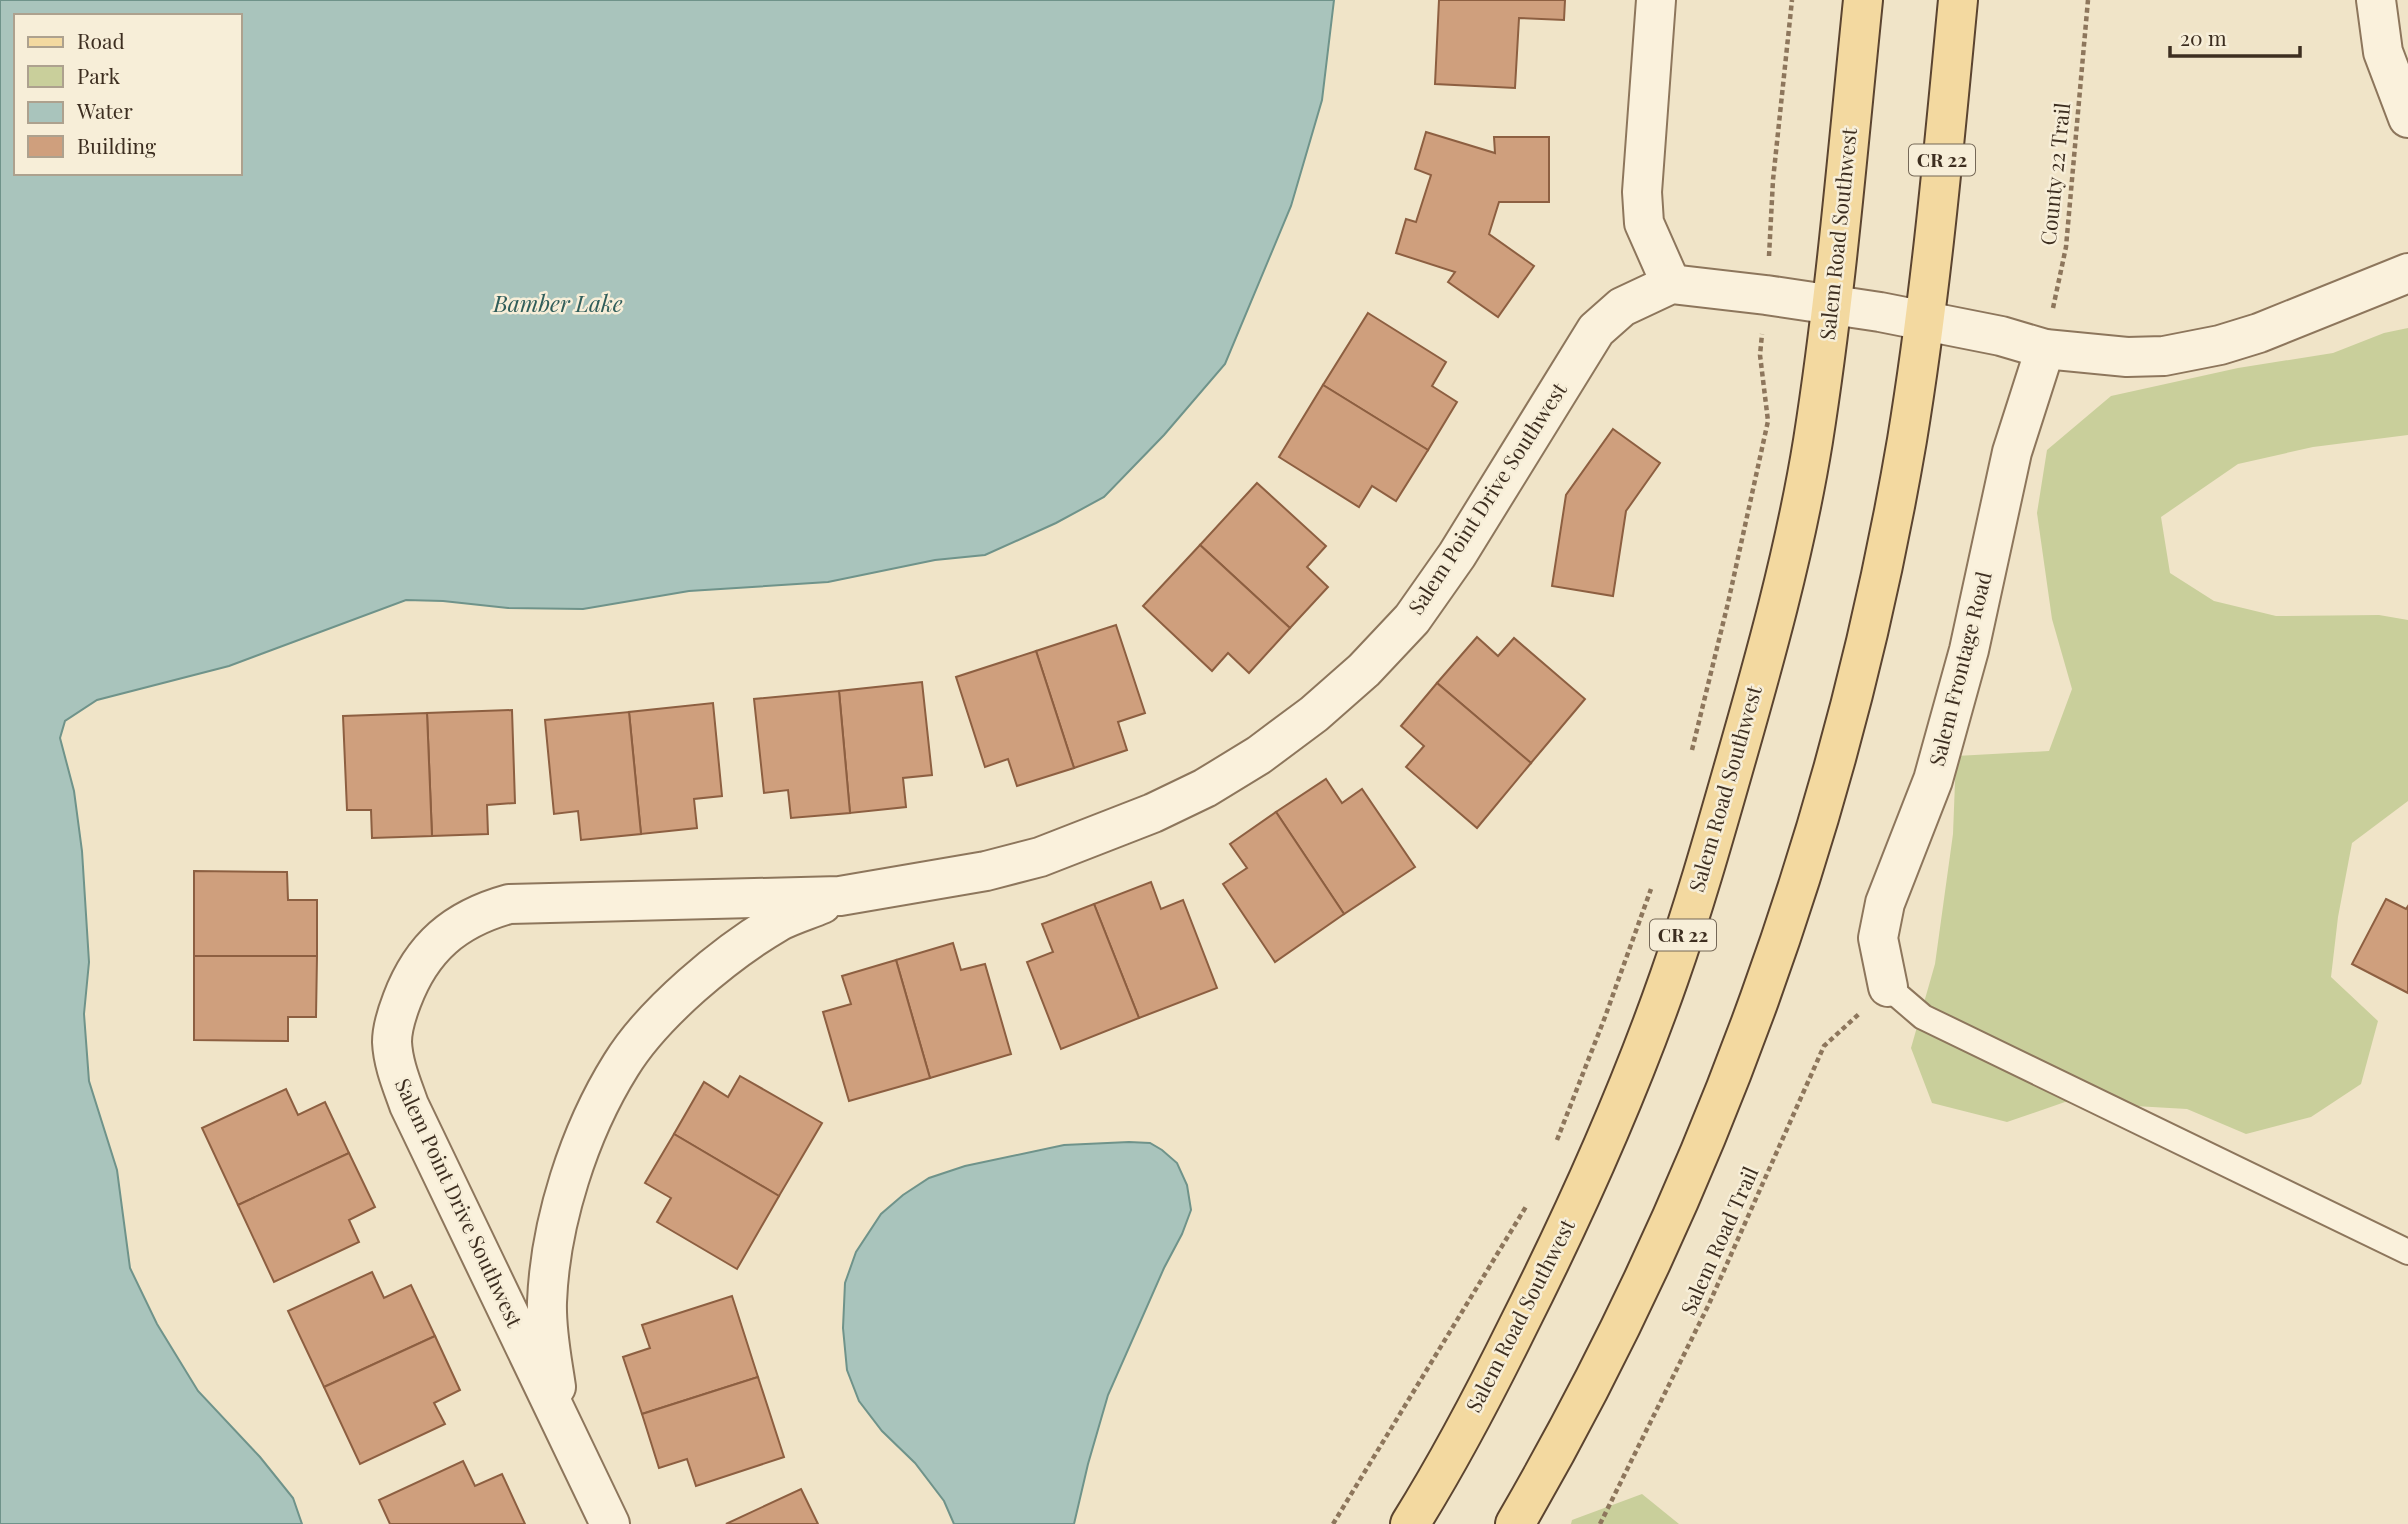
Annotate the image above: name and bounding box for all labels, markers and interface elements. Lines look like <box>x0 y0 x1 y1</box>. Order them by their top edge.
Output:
legend <box>14 14 242 175</box>
scale bar <box>2170 14 2300 58</box>
text: 20 m <box>2180 23 2227 51</box>
text: Road <box>77 26 125 54</box>
text: Park <box>77 61 121 89</box>
text: Water <box>76 96 133 124</box>
street label: County 22 Trail <box>2033 101 2075 246</box>
street label: Salem Road Southwest <box>1812 126 1862 341</box>
text: Building <box>77 131 156 159</box>
road number: CR 22 <box>1909 144 1975 176</box>
water label: Bamber Lake <box>492 287 623 318</box>
street label: Salem Point Drive Southwest <box>1401 376 1572 619</box>
street label: Salem Frontage Road <box>1921 568 1997 769</box>
street label: Salem Road Southwest <box>1681 682 1767 895</box>
road number: CR 22 <box>1650 920 1716 951</box>
street label: Salem Point Drive Southwest <box>390 1073 530 1332</box>
street label: Salem Road Trail <box>1673 1162 1763 1319</box>
street label: Salem Road Southwest <box>1458 1213 1580 1416</box>

